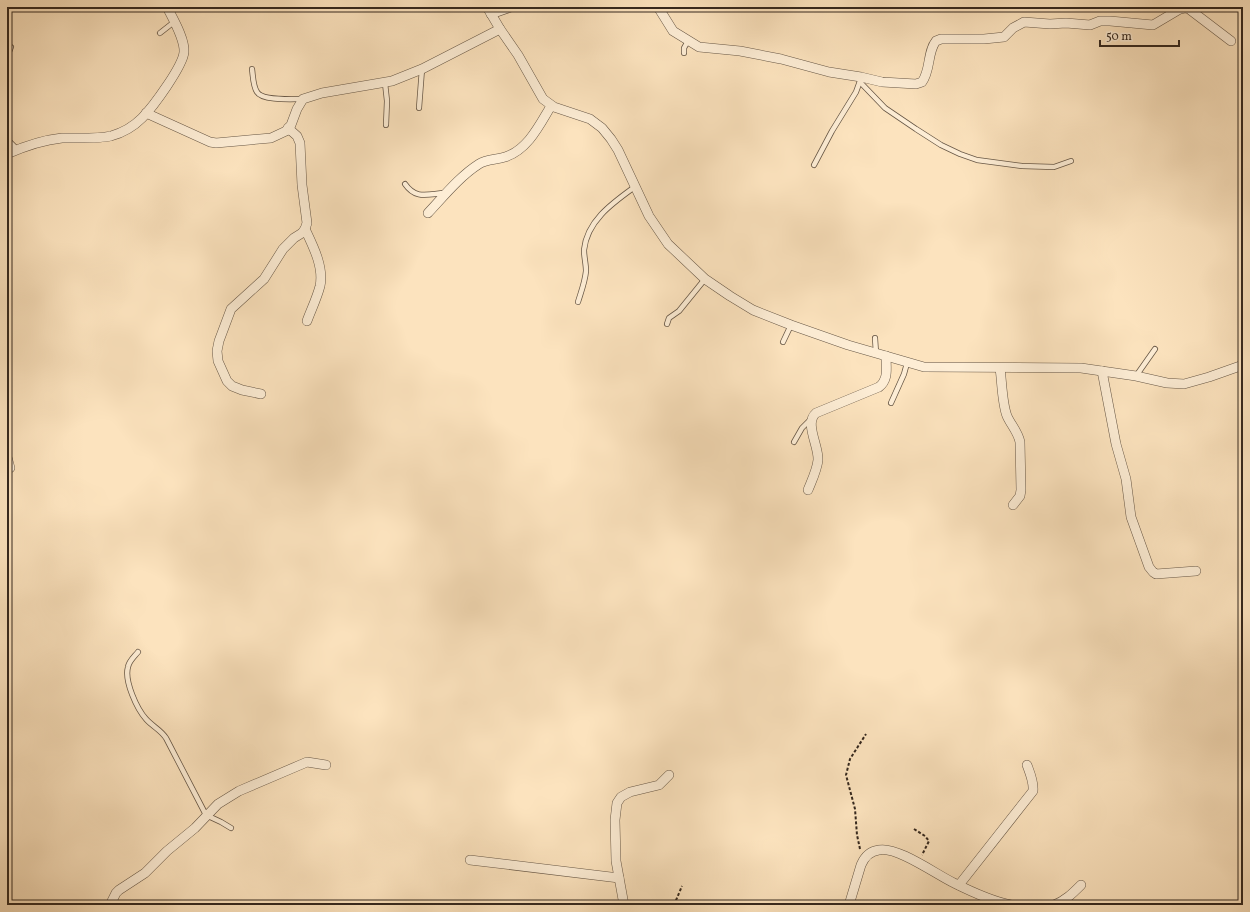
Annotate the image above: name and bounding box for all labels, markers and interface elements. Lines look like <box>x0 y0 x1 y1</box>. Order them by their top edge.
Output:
scale bar <box>1100 22 1179 48</box>
text: 50 m <box>1106 29 1132 45</box>

